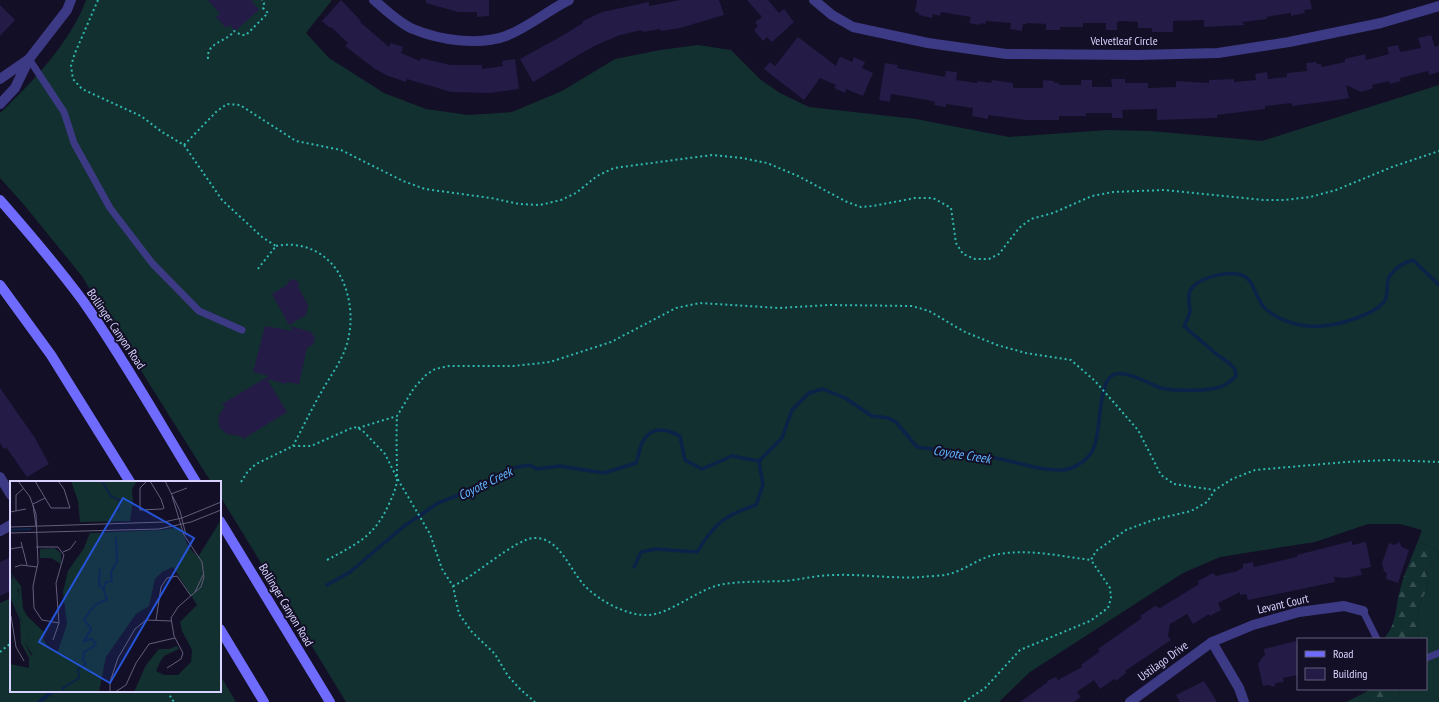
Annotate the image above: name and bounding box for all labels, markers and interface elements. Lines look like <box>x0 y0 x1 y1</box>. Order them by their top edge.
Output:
street label: Velvetleaf Circle <box>1089 33 1158 48</box>
street label: Bollinger Canyon Road <box>84 286 149 372</box>
water label: Coyote Creek <box>932 442 994 468</box>
water label: Coyote Creek <box>455 462 517 504</box>
inset map <box>10 481 221 692</box>
street label: Bollinger Canyon Road <box>256 561 317 649</box>
street label: Levant Court <box>1256 590 1311 617</box>
street label: Ustilago Drive <box>1135 637 1191 684</box>
legend <box>1297 638 1427 690</box>
text: Road <box>1333 646 1353 661</box>
text: Building <box>1333 666 1368 681</box>

